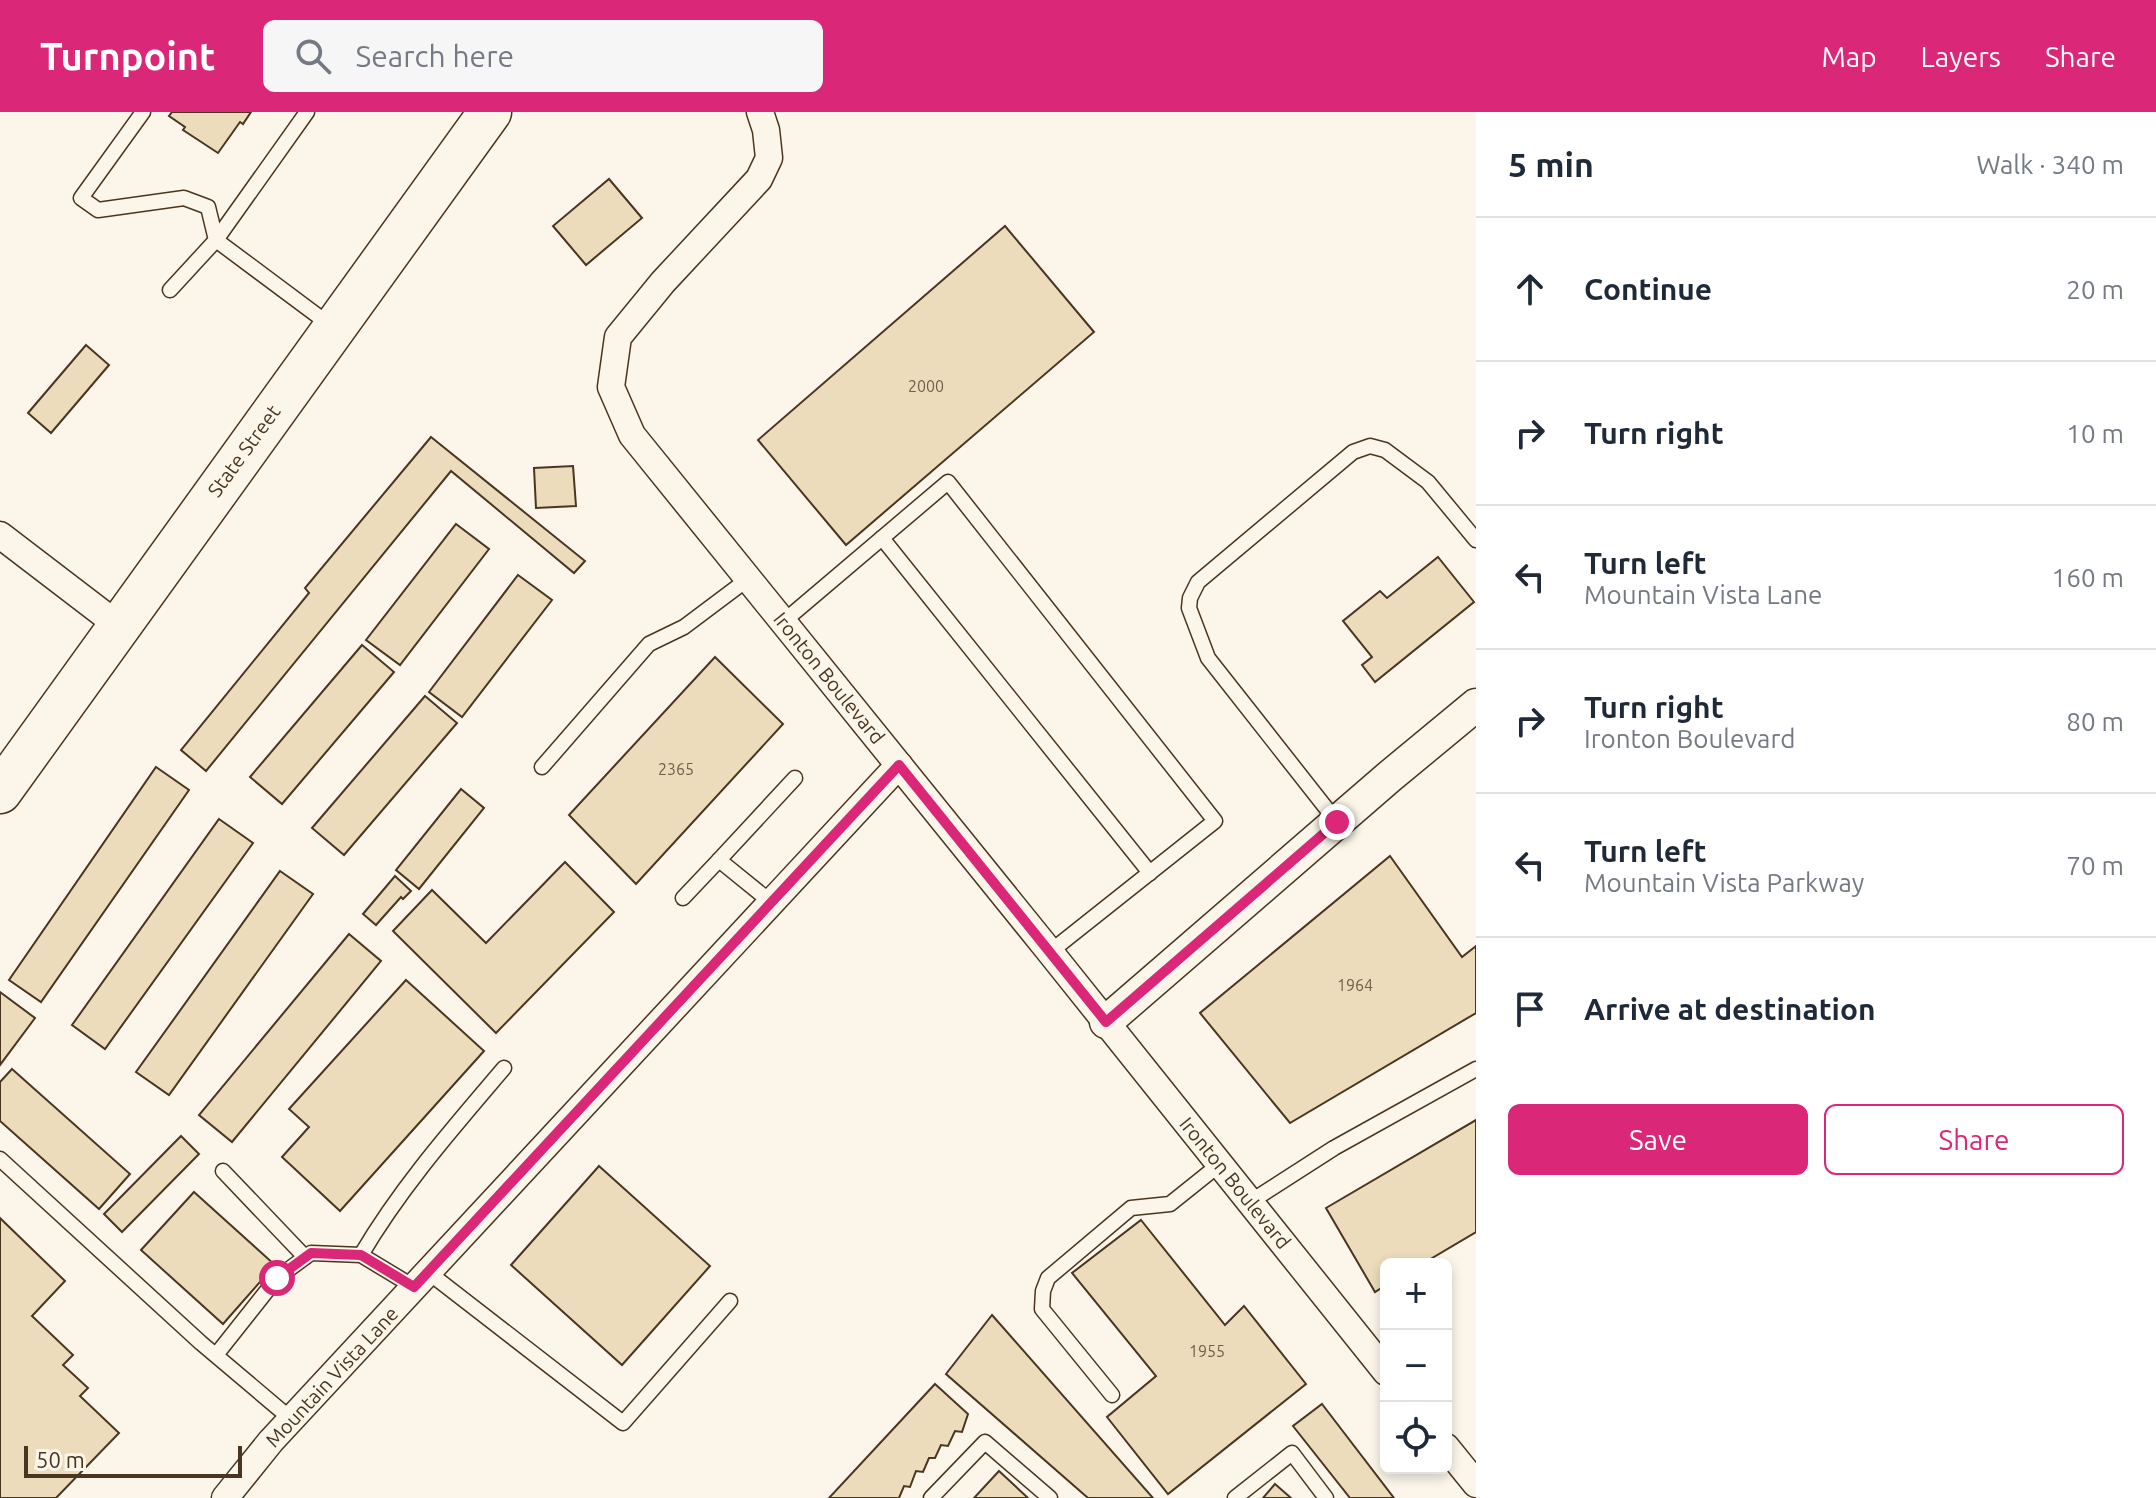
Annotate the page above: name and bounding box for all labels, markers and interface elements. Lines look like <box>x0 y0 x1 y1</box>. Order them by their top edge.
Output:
search box <box>263 20 823 92</box>
icon: search <box>291 34 335 78</box>
text: Turnpoint <box>40 35 215 77</box>
text: Search here <box>355 39 514 73</box>
text: Map <box>1821 41 1877 72</box>
text: Layers <box>1921 41 2001 72</box>
text: Share <box>2045 41 2116 72</box>
text: 5 min <box>1508 145 1594 183</box>
text: Walk · 340 m <box>1976 150 2124 179</box>
icon: ahead <box>1508 267 1552 311</box>
text: Continue <box>1584 272 1712 306</box>
text: 20 m <box>2066 275 2124 304</box>
house number: 2000 <box>908 377 944 395</box>
street label: State Street <box>203 400 285 501</box>
icon: right <box>1508 411 1552 455</box>
text: Turn right <box>1584 416 1724 450</box>
text: 10 m <box>2066 419 2124 448</box>
text: Turn left <box>1584 546 1706 580</box>
icon: left <box>1508 555 1552 599</box>
text: 160 m <box>2052 563 2124 592</box>
text: Mountain Vista Lane <box>1584 580 1822 609</box>
street label: Ironton Boulevard <box>769 607 890 748</box>
text: Turn right <box>1584 690 1724 724</box>
icon: right <box>1508 699 1552 743</box>
text: 80 m <box>2066 707 2124 736</box>
text: Ironton Boulevard <box>1584 724 1796 753</box>
house number: 2365 <box>658 760 694 778</box>
route end <box>1319 804 1355 840</box>
text: Turn left <box>1584 834 1706 868</box>
icon: left <box>1508 843 1552 887</box>
text: 70 m <box>2066 851 2124 880</box>
text: Mountain Vista Parkway <box>1584 868 1864 897</box>
house number: 1964 <box>1337 976 1373 994</box>
icon: arrive <box>1508 987 1552 1031</box>
text: Arrive at destination <box>1584 992 1876 1026</box>
button: Save <box>1508 1104 1808 1175</box>
button: Share <box>1824 1104 2124 1175</box>
street label: Ironton Boulevard <box>1175 1112 1296 1253</box>
map controls <box>1380 1258 1452 1474</box>
button: + <box>1380 1258 1452 1330</box>
route start <box>259 1260 295 1296</box>
street label: Mountain Vista Lane <box>261 1302 403 1452</box>
button: − <box>1380 1330 1452 1402</box>
house number: 1955 <box>1189 1342 1225 1360</box>
button: locate <box>1380 1402 1452 1474</box>
scale bar <box>24 1442 242 1478</box>
text: 50 m <box>36 1447 85 1472</box>

